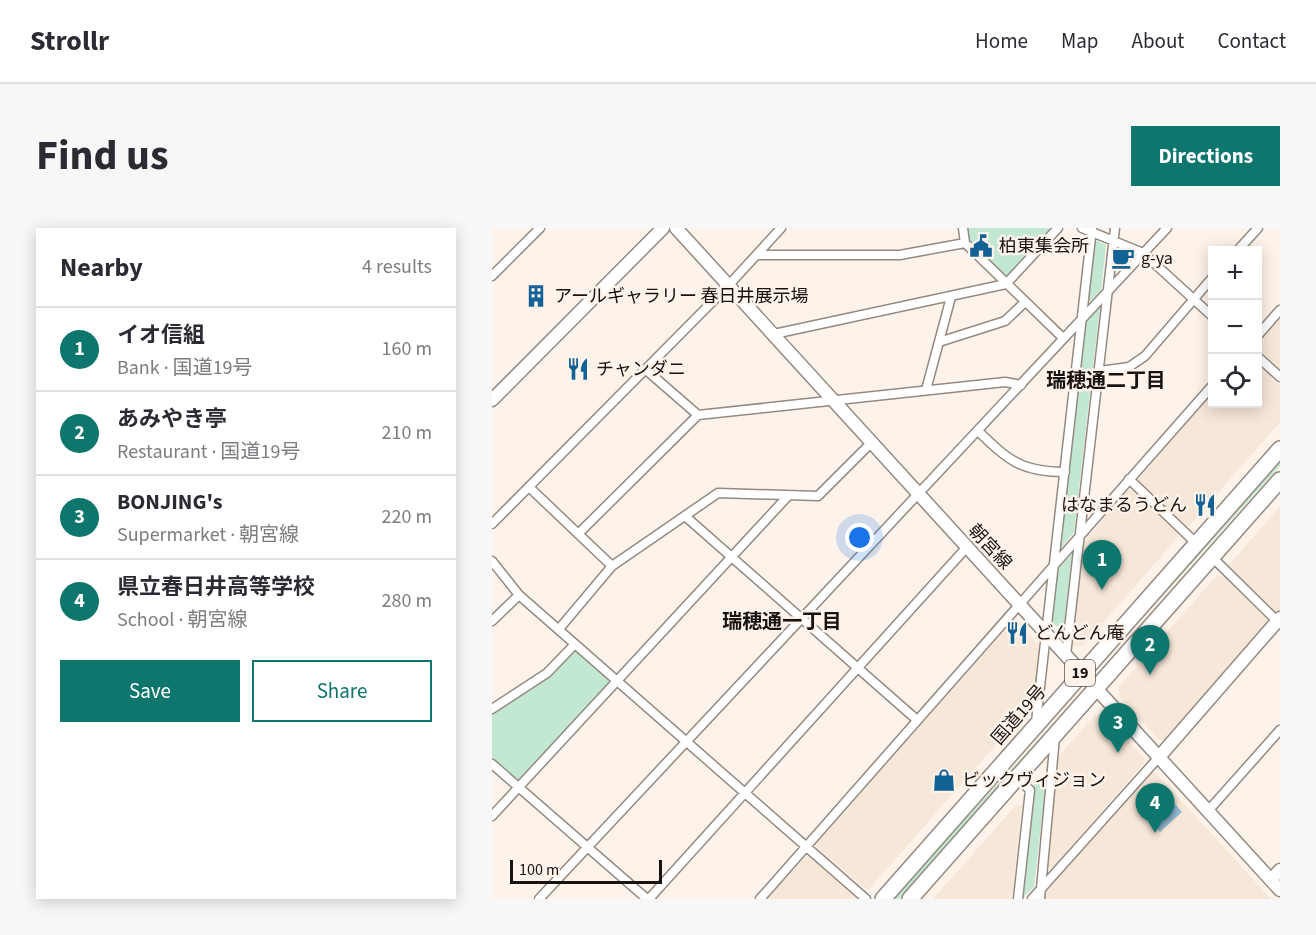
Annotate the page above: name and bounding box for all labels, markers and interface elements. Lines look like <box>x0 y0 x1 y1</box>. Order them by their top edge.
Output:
text: Strollr <box>30 21 109 61</box>
text: Home <box>975 26 1028 56</box>
text: Map <box>1061 26 1099 56</box>
text: About <box>1132 26 1184 56</box>
text: Contact <box>1217 26 1286 56</box>
text: Find us <box>36 126 169 186</box>
button: Directions <box>1131 126 1280 186</box>
public building icon: 柏東集会所 <box>968 233 994 259</box>
place label: 柏東集会所 <box>999 234 1089 259</box>
cafe icon: g-ya <box>1110 245 1136 271</box>
place label: g-ya <box>1141 246 1173 271</box>
map controls <box>1208 246 1262 408</box>
button: + <box>1208 246 1262 300</box>
text: Nearby <box>60 249 143 286</box>
text: 4 results <box>362 253 432 281</box>
building icon: アールギャラリー 春日井展示場 <box>523 283 549 309</box>
place label: アールギャラリー 春日井展示場 <box>554 284 809 309</box>
button: − <box>1208 300 1262 354</box>
text: イオ信組 <box>117 319 205 351</box>
text: 1 <box>74 335 85 363</box>
text: 160 m <box>382 335 432 363</box>
text: Bank · 国道19号 <box>117 354 253 382</box>
button: locate <box>1208 354 1262 408</box>
restaurant icon: チャンダニ <box>565 356 591 382</box>
place label: チャンダニ <box>596 357 686 382</box>
district label: 瑞穂通二丁目 <box>1046 367 1166 395</box>
text: あみやき亭 <box>117 403 227 435</box>
text: 2 <box>74 419 85 447</box>
text: 210 m <box>382 419 432 447</box>
text: Restaurant · 国道19号 <box>117 438 300 466</box>
text: BONJING's <box>117 486 222 518</box>
restaurant icon: はなまるうどん <box>1192 492 1218 518</box>
place label: はなまるうどん <box>1061 493 1187 518</box>
text: 3 <box>74 503 85 531</box>
text: 220 m <box>382 503 432 531</box>
street label: 朝宮線 <box>962 519 1018 575</box>
text: Supermarket · 朝宮線 <box>117 521 299 549</box>
your location <box>845 523 874 552</box>
pin: 1 <box>1082 540 1122 590</box>
text: 県立春日井高等学校 <box>117 571 315 603</box>
text: 4 <box>74 587 85 615</box>
text: 280 m <box>382 587 432 615</box>
text: School · 朝宮線 <box>117 606 247 634</box>
district label: 瑞穂通一丁目 <box>722 608 842 636</box>
restaurant icon: どんどん庵 <box>1004 620 1030 646</box>
place label: どんどん庵 <box>1035 621 1124 646</box>
pin: 2 <box>1130 626 1170 675</box>
button: Save <box>60 660 240 722</box>
button: Share <box>252 660 432 722</box>
road number: 19 <box>1065 660 1095 686</box>
street label: 国道19号 <box>986 680 1052 750</box>
pin: 3 <box>1098 704 1138 753</box>
shop icon: ビックヴィジョン <box>931 767 957 793</box>
place label: ビックヴィジョン <box>962 768 1106 793</box>
pin: 4 <box>1136 784 1174 833</box>
scale bar <box>510 857 662 884</box>
text: 100 m <box>519 859 559 881</box>

